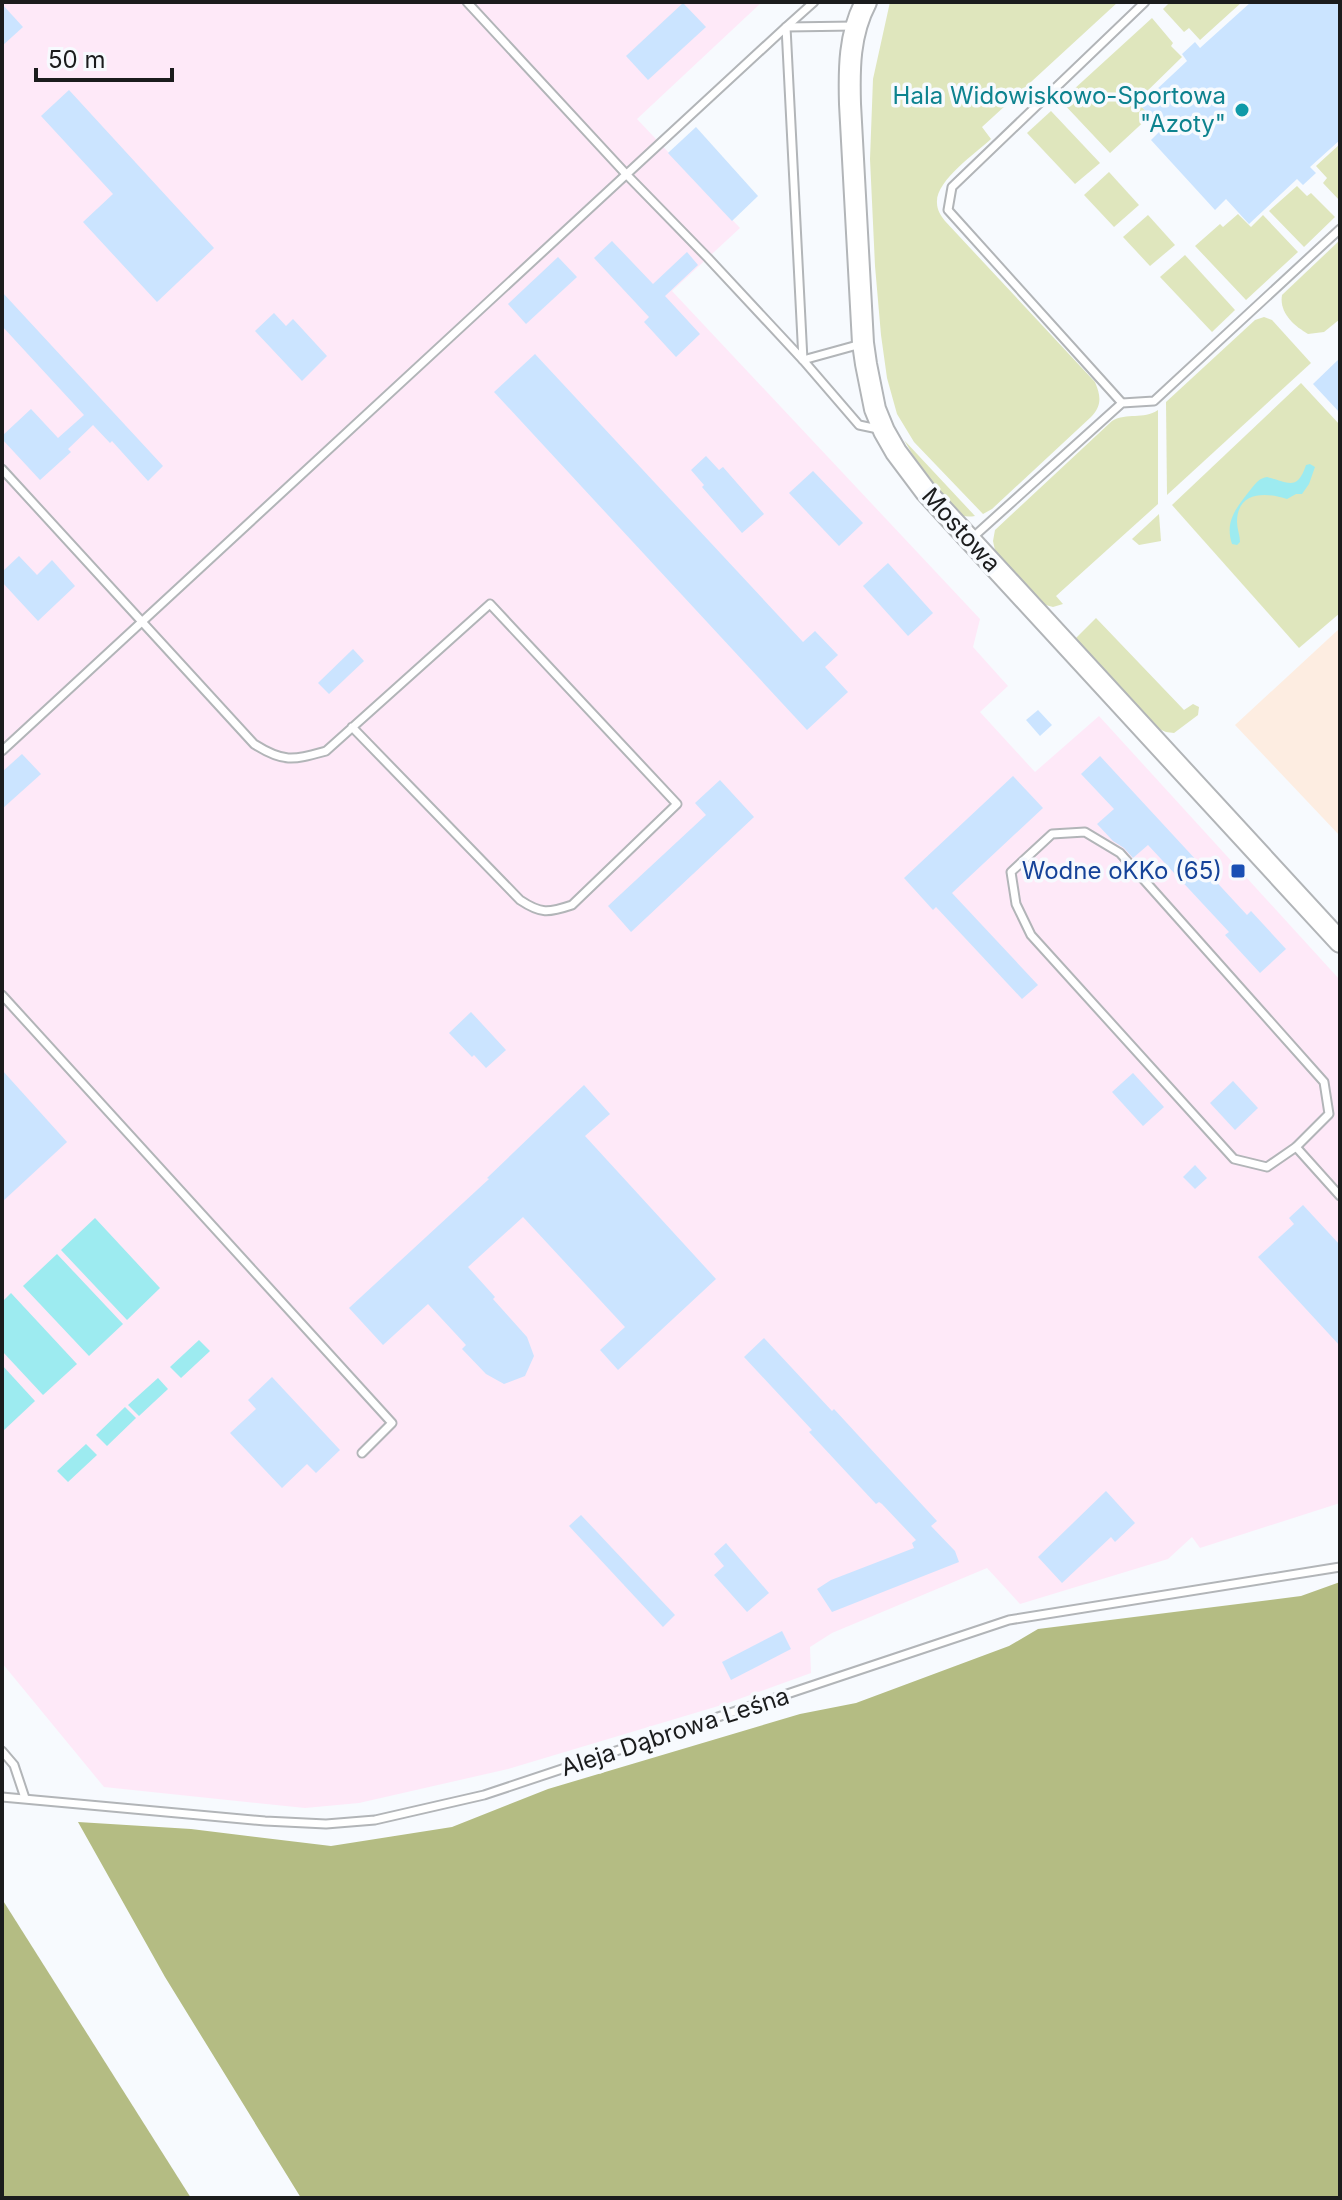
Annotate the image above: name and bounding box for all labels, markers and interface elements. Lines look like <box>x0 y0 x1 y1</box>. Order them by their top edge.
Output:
scale bar <box>36 32 172 82</box>
text: 50 m <box>48 45 106 74</box>
place label: Hala Widowiskowo-Sportowa "Azoty" <box>893 81 1226 138</box>
marker: Hala Widowiskowo-Sportowa "Azoty" <box>1233 101 1251 119</box>
street label: Mostowa <box>916 482 1007 578</box>
place label: Wodne oKKo (65) <box>1022 856 1222 885</box>
marker: Wodne oKKo (65) <box>1229 862 1247 880</box>
street label: Aleja Dąbrowa Leśna <box>557 1681 793 1782</box>

